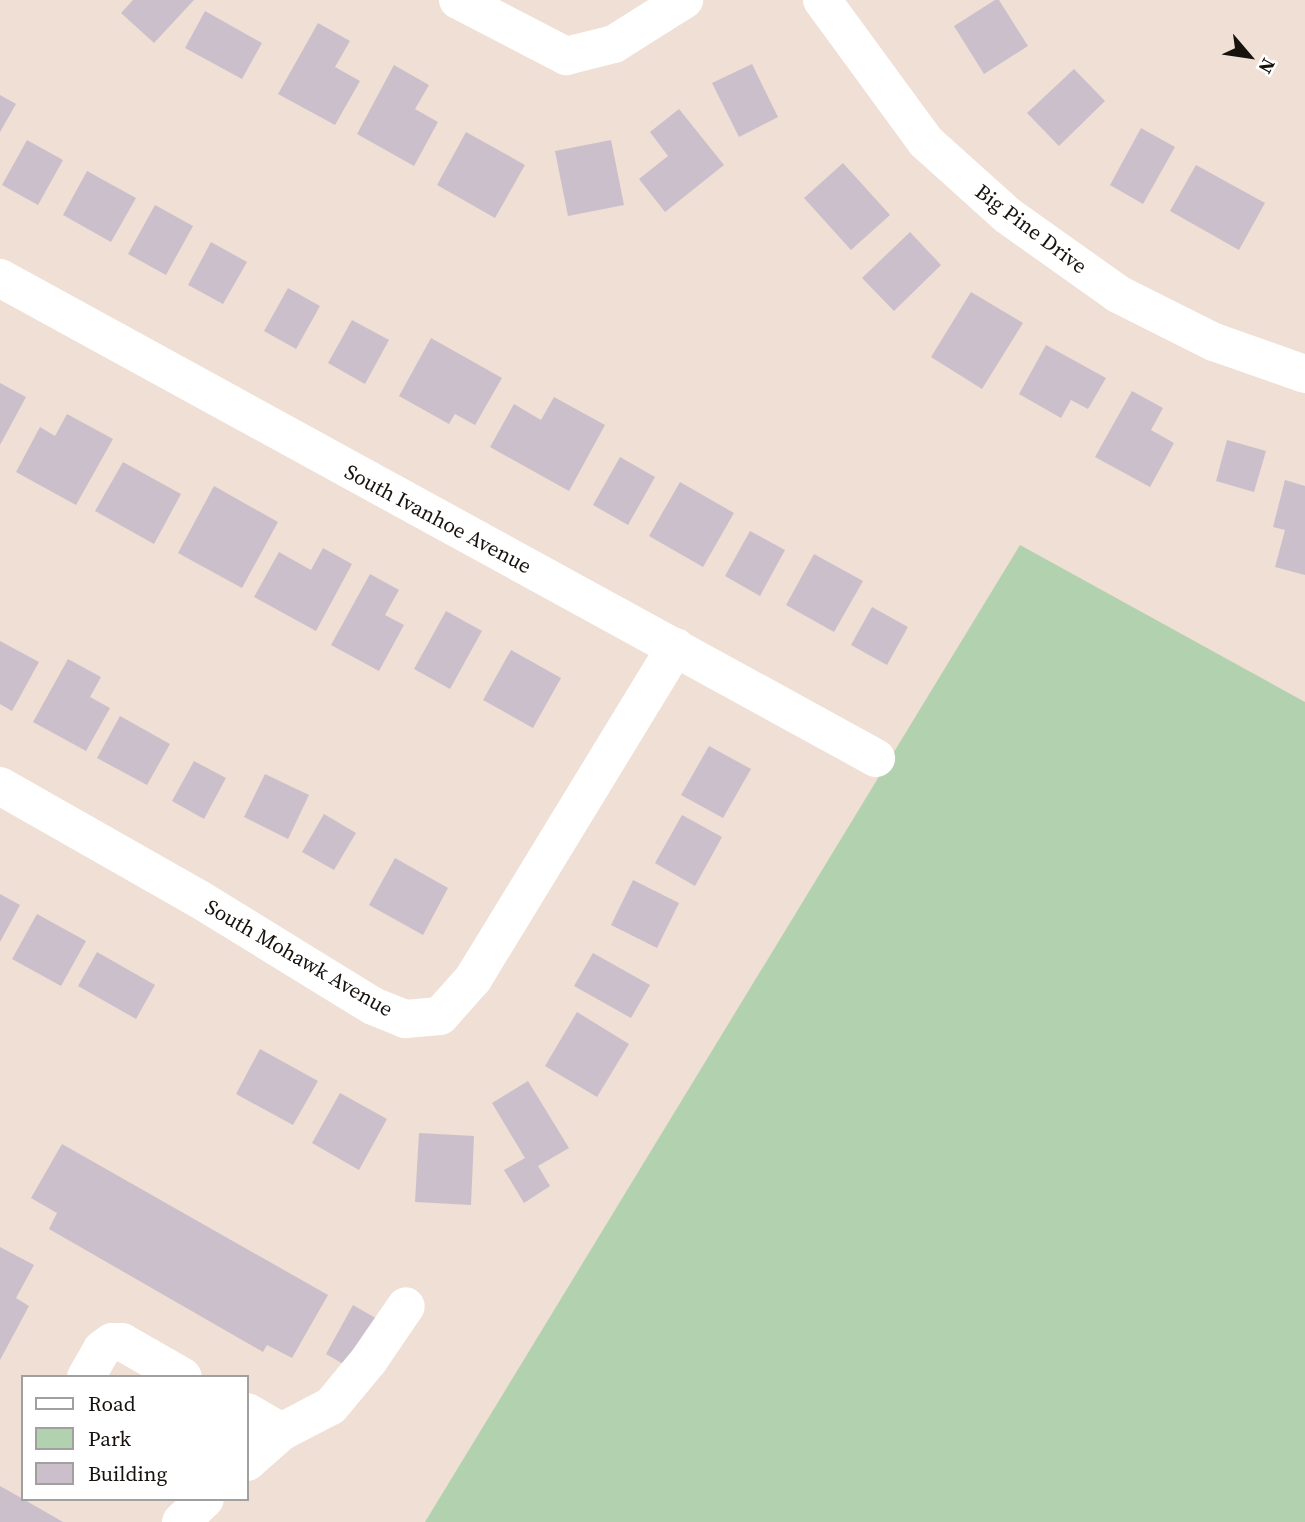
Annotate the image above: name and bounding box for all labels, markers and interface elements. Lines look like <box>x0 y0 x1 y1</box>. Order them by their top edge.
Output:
north arrow <box>1214 21 1284 91</box>
text: N <box>1253 54 1282 79</box>
street label: Big Pine Drive <box>970 179 1092 279</box>
street label: South Ivanhoe Avenue <box>340 459 536 579</box>
street label: South Mohawk Avenue <box>201 894 397 1022</box>
legend <box>21 1375 248 1501</box>
text: Road <box>88 1389 136 1418</box>
text: Park <box>88 1424 131 1453</box>
text: Building <box>88 1459 167 1488</box>

